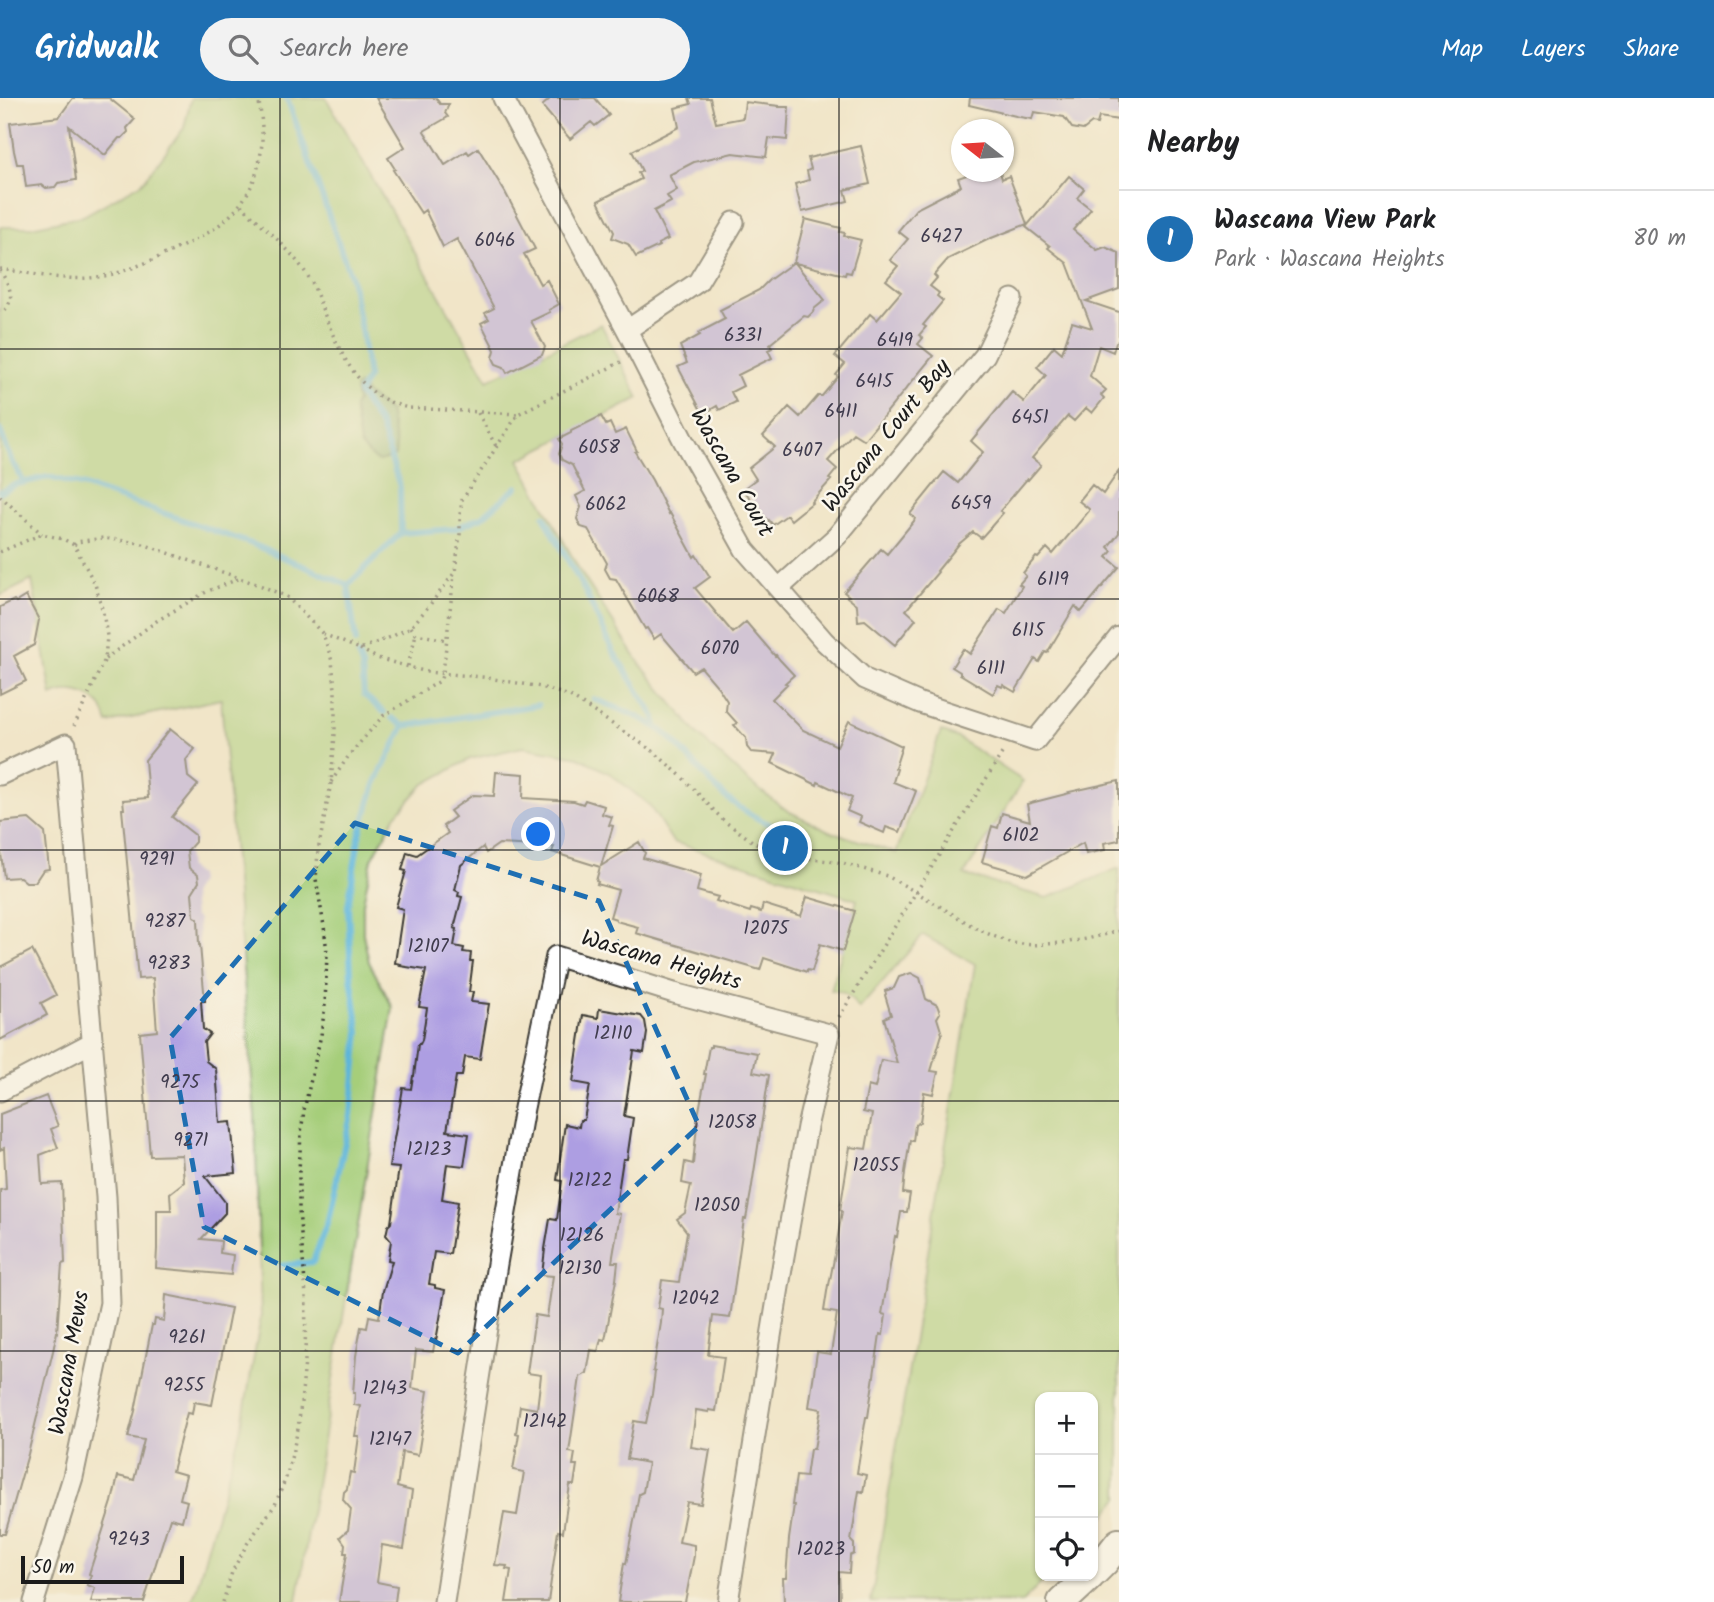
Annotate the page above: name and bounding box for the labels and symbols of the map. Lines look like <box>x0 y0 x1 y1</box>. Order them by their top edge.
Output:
north arrow <box>951 119 1014 182</box>
house number: 6427 <box>921 222 963 252</box>
house number: 6046 <box>474 226 516 256</box>
house number: 6331 <box>724 321 762 351</box>
house number: 6419 <box>877 326 913 356</box>
street label: Wascana Court Bay <box>814 351 961 521</box>
house number: 6415 <box>855 367 894 397</box>
house number: 6411 <box>825 397 858 427</box>
street label: Wascana Court <box>680 402 783 545</box>
house number: 6451 <box>1011 403 1049 433</box>
house number: 6058 <box>578 433 620 463</box>
house number: 6407 <box>782 436 823 466</box>
house number: 6459 <box>951 489 991 519</box>
house number: 6062 <box>585 490 627 520</box>
house number: 6119 <box>1037 565 1069 595</box>
house number: 6068 <box>637 582 680 612</box>
house number: 6115 <box>1012 616 1046 646</box>
house number: 6070 <box>701 634 739 664</box>
house number: 6111 <box>977 654 1005 684</box>
your location <box>521 817 555 851</box>
house number: 6102 <box>1002 821 1040 851</box>
pin: 1 <box>762 822 808 874</box>
house number: 9291 <box>139 845 175 875</box>
house number: 9287 <box>145 907 186 937</box>
house number: 12075 <box>743 914 791 944</box>
street label: Wascana Heights <box>577 921 745 1001</box>
house number: 12107 <box>407 932 450 962</box>
house number: 9283 <box>148 949 190 979</box>
house number: 12110 <box>594 1019 632 1049</box>
house number: 9275 <box>160 1068 201 1098</box>
house number: 12058 <box>708 1108 757 1138</box>
house number: 9271 <box>173 1126 209 1156</box>
house number: 12123 <box>407 1135 452 1165</box>
house number: 12055 <box>853 1151 901 1181</box>
house number: 12122 <box>567 1166 613 1196</box>
house number: 12050 <box>694 1191 740 1221</box>
house number: 12126 <box>560 1221 604 1251</box>
house number: 12130 <box>558 1254 602 1284</box>
house number: 12042 <box>672 1284 720 1314</box>
street label: Wascana Mews <box>40 1288 100 1438</box>
house number: 9261 <box>169 1323 205 1353</box>
house number: 9255 <box>164 1371 206 1401</box>
house number: 12143 <box>363 1374 407 1404</box>
house number: 12142 <box>523 1407 567 1437</box>
house number: 12147 <box>369 1425 412 1455</box>
house number: 9243 <box>108 1525 150 1555</box>
house number: 12023 <box>797 1535 845 1565</box>
scale bar <box>21 1553 184 1585</box>

